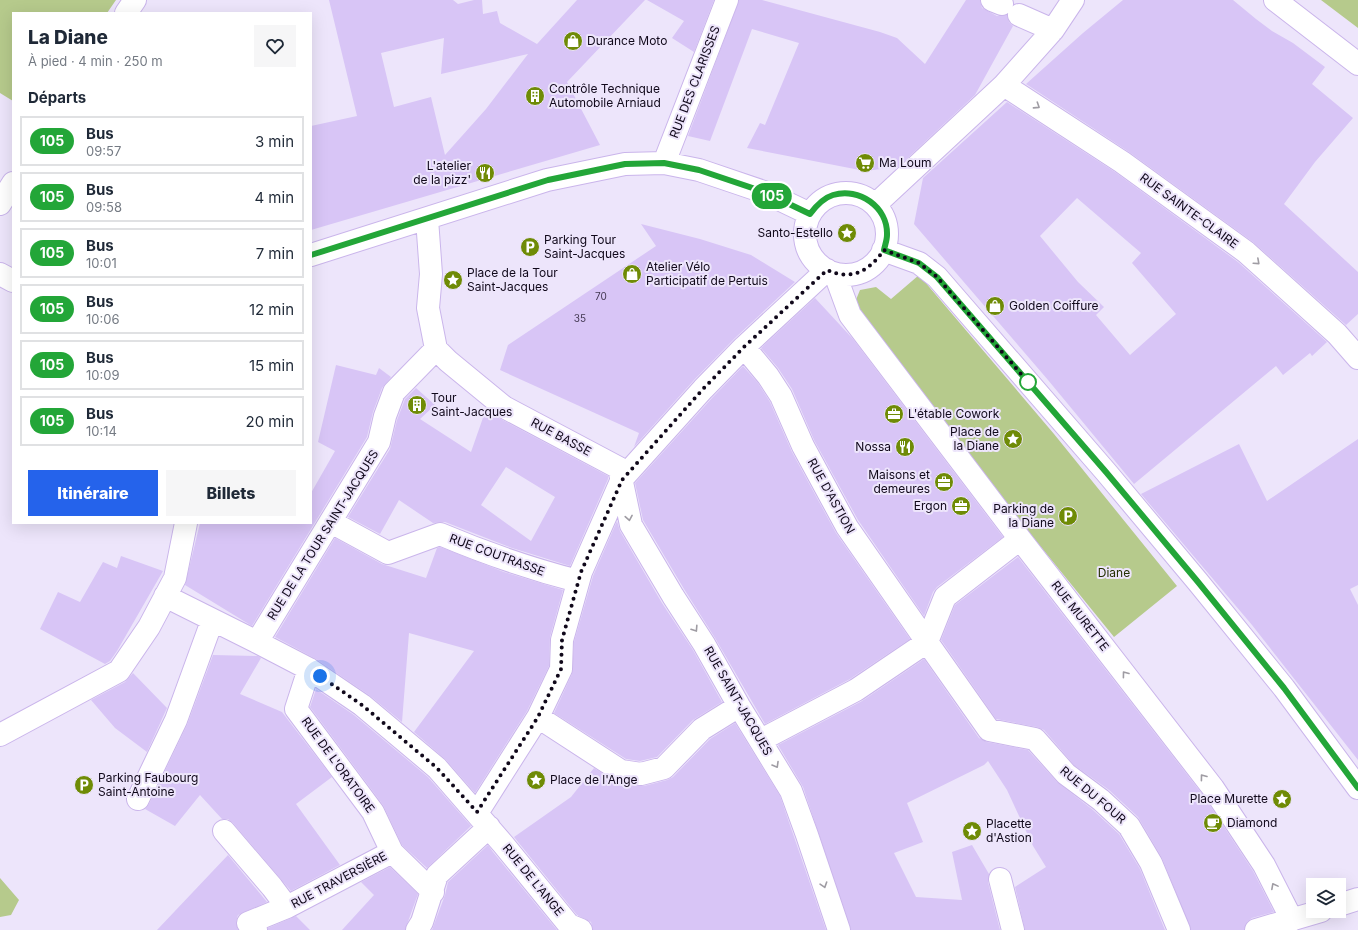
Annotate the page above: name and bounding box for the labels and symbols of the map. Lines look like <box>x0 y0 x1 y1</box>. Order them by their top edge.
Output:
street label: RUE DES CLARISSES <box>666 23 723 140</box>
shop icon: Durance Moto <box>562 30 584 52</box>
place label: Durance Moto <box>587 33 667 48</box>
place label: Contrôle Technique Automobile Arniaud <box>549 81 661 110</box>
building icon: Contrôle Technique Automobile Arniaud <box>524 85 546 107</box>
one-way arrow <box>1033 102 1040 109</box>
supermarket icon: Ma Loum <box>854 152 876 174</box>
place label: Ma Loum <box>879 155 932 170</box>
place label: L'atelier de la pizz' <box>413 158 471 187</box>
restaurant icon: L'atelier de la pizz' <box>474 162 496 184</box>
street label: RUE SAINTE-CLAIRE <box>1137 170 1241 251</box>
line badge: 105 <box>749 183 795 209</box>
place icon: Santo-Estello <box>836 222 858 244</box>
place label: Santo-Estello <box>758 225 833 240</box>
place label: Parking Tour Saint-Jacques <box>544 232 625 261</box>
parking icon: Parking Tour Saint-Jacques <box>519 236 541 258</box>
one-way arrow <box>1252 258 1260 265</box>
place label: Atelier Vélo Participatif de Pertuis <box>646 259 768 288</box>
shop icon: Atelier Vélo Participatif de Pertuis <box>621 263 643 285</box>
place label: Place de la Tour Saint-Jacques <box>467 265 558 294</box>
place icon: Place de la Tour Saint-Jacques <box>442 269 464 291</box>
house number: 70 <box>595 290 607 302</box>
shop icon: Golden Coiffure <box>984 295 1006 317</box>
place label: Golden Coiffure <box>1009 298 1099 313</box>
house number: 35 <box>574 312 586 324</box>
unlabelled marker <box>1019 373 1037 391</box>
place label: Tour Saint-Jacques <box>431 390 512 419</box>
building icon: Tour Saint-Jacques <box>406 394 428 416</box>
office icon: L'étable Cowork <box>883 403 905 425</box>
place label: L'étable Cowork <box>908 406 1000 421</box>
street label: RUE BASSE <box>529 414 594 459</box>
place label: Place de la Diane <box>950 424 999 453</box>
place icon: Place de la Diane <box>1002 428 1024 450</box>
restaurant icon: Nossa <box>894 436 916 458</box>
place label: Nossa <box>855 439 891 454</box>
street label: RUE DE LA TOUR SAINT-JACQUES <box>264 447 382 623</box>
street label: RUE D'ASTION <box>805 456 858 536</box>
place label: Maisons et demeures <box>868 467 930 496</box>
office icon: Maisons et demeures <box>933 471 955 493</box>
office icon: Ergon <box>950 495 972 517</box>
place label: Ergon <box>914 498 947 513</box>
place label: Parking de la Diane <box>993 501 1054 530</box>
parking icon: Parking de la Diane <box>1057 505 1079 527</box>
one-way arrow <box>625 515 633 521</box>
street label: RUE COUTRASSE <box>447 530 547 579</box>
park label: Diane <box>1098 565 1130 580</box>
street label: RUE MURETTE <box>1048 578 1112 654</box>
one-way arrow <box>690 625 697 632</box>
street label: RUE SAINT-JACQUES <box>701 643 776 758</box>
your location <box>310 666 330 686</box>
one-way arrow <box>1122 671 1129 678</box>
street label: RUE DE L'ORATOIRE <box>299 714 378 816</box>
one-way arrow <box>771 761 778 768</box>
street label: RUE DU FOUR <box>1057 763 1129 827</box>
place icon: Place de l'Ange <box>525 769 547 791</box>
place label: Parking Faubourg Saint-Antoine <box>98 770 198 799</box>
place label: Place de l'Ange <box>550 772 638 787</box>
parking icon: Parking Faubourg Saint-Antoine <box>73 774 95 796</box>
one-way arrow <box>1201 775 1208 782</box>
place icon: Place Murette <box>1271 788 1293 810</box>
place label: Place Murette <box>1190 791 1268 806</box>
cafe icon: Diamond <box>1202 812 1224 834</box>
place label: Diamond <box>1227 815 1277 830</box>
place label: Placette d'Astion <box>986 816 1032 845</box>
place icon: Placette d'Astion <box>961 820 983 842</box>
street label: RUE DE L'ANGE <box>500 841 567 919</box>
street label: RUE TRAVERSIÈRE <box>288 848 389 911</box>
one-way arrow <box>819 882 828 889</box>
one-way arrow <box>1272 883 1279 890</box>

